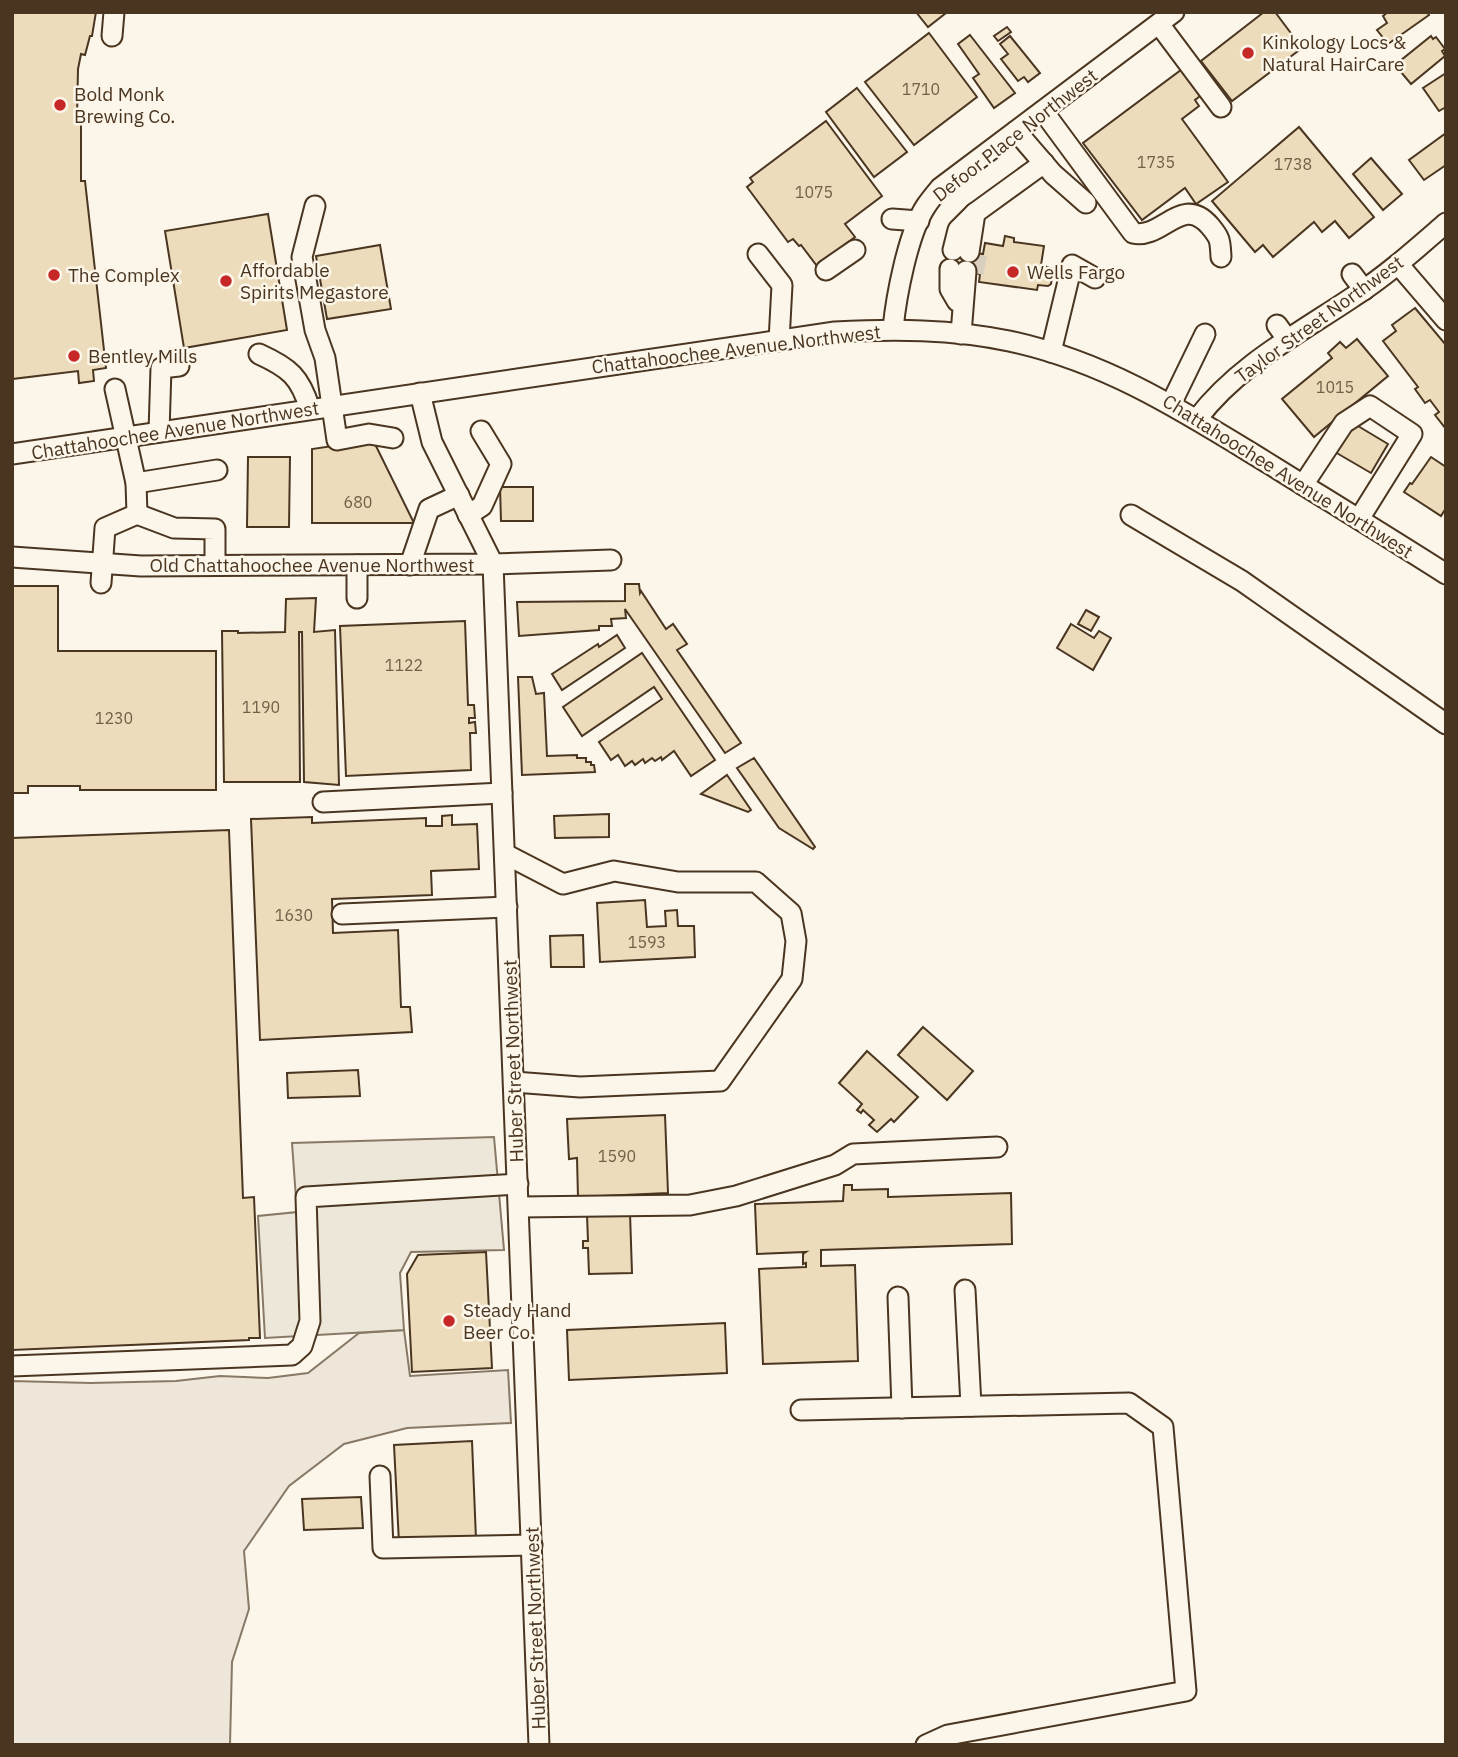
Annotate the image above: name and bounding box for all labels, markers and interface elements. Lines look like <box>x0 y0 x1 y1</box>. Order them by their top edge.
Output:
place label: Kinkology Locs & Natural HairCare <box>1262 30 1406 76</box>
marker: Kinkology Locs & Natural HairCare <box>1240 45 1256 61</box>
street label: Defoor Place Northwest <box>928 63 1102 207</box>
house number: 1710 <box>902 79 940 99</box>
place label: Bold Monk Brewing Co. <box>74 82 176 128</box>
marker: Bold Monk Brewing Co. <box>52 97 68 113</box>
house number: 1735 <box>1137 152 1175 172</box>
house number: 1738 <box>1274 154 1312 174</box>
house number: 1075 <box>795 182 833 202</box>
street label: Taylor Street Northwest <box>1230 250 1408 388</box>
place label: Affordable Spirits Megastore <box>240 258 389 304</box>
place label: Wells Fargo <box>1027 260 1125 284</box>
place label: The Complex <box>68 263 180 287</box>
marker: Wells Fargo <box>1005 264 1021 280</box>
marker: The Complex <box>46 267 62 283</box>
marker: Affordable Spirits Megastore <box>218 273 234 289</box>
street label: Chattahoochee Avenue Northwest <box>590 319 882 379</box>
place label: Bentley Mills <box>88 344 197 368</box>
marker: Bentley Mills <box>66 348 82 364</box>
house number: 1015 <box>1316 377 1354 397</box>
street label: Chattahoochee Avenue Northwest <box>1158 389 1418 563</box>
street label: Chattahoochee Avenue Northwest <box>29 395 321 465</box>
house number: 680 <box>344 492 372 512</box>
street label: Old Chattahoochee Avenue Northwest <box>149 553 475 577</box>
house number: 1122 <box>385 655 423 675</box>
house number: 1190 <box>242 697 280 717</box>
house number: 1230 <box>95 708 133 728</box>
house number: 1630 <box>275 905 313 925</box>
house number: 1593 <box>628 932 666 952</box>
street label: Huber Street Northwest <box>497 959 529 1163</box>
house number: 1590 <box>598 1146 636 1166</box>
place label: Steady Hand Beer Co. <box>463 1298 572 1344</box>
marker: Steady Hand Beer Co. <box>441 1313 457 1329</box>
street label: Huber Street Northwest <box>519 1526 551 1730</box>

